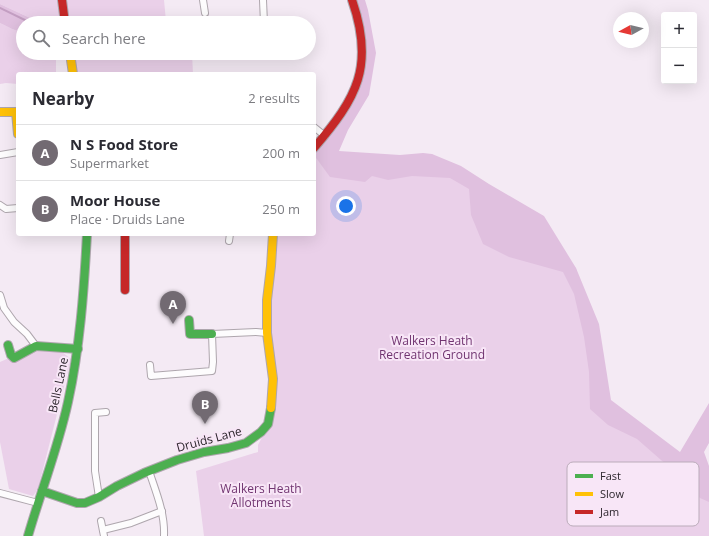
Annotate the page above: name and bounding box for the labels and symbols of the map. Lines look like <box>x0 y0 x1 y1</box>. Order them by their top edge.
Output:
north arrow <box>613 12 649 48</box>
your location <box>336 196 356 216</box>
pin: A <box>160 291 186 324</box>
park label: Walkers Heath Recreation Ground <box>379 332 485 363</box>
street label: Bells Lane <box>44 355 72 414</box>
pin: B <box>192 391 218 424</box>
street label: Druids Lane <box>174 422 244 456</box>
legend <box>567 462 699 526</box>
text: Fast <box>600 468 621 483</box>
park label: Walkers Heath Allotments <box>220 480 302 511</box>
text: Slow <box>600 486 624 501</box>
text: Jam <box>599 504 619 519</box>

